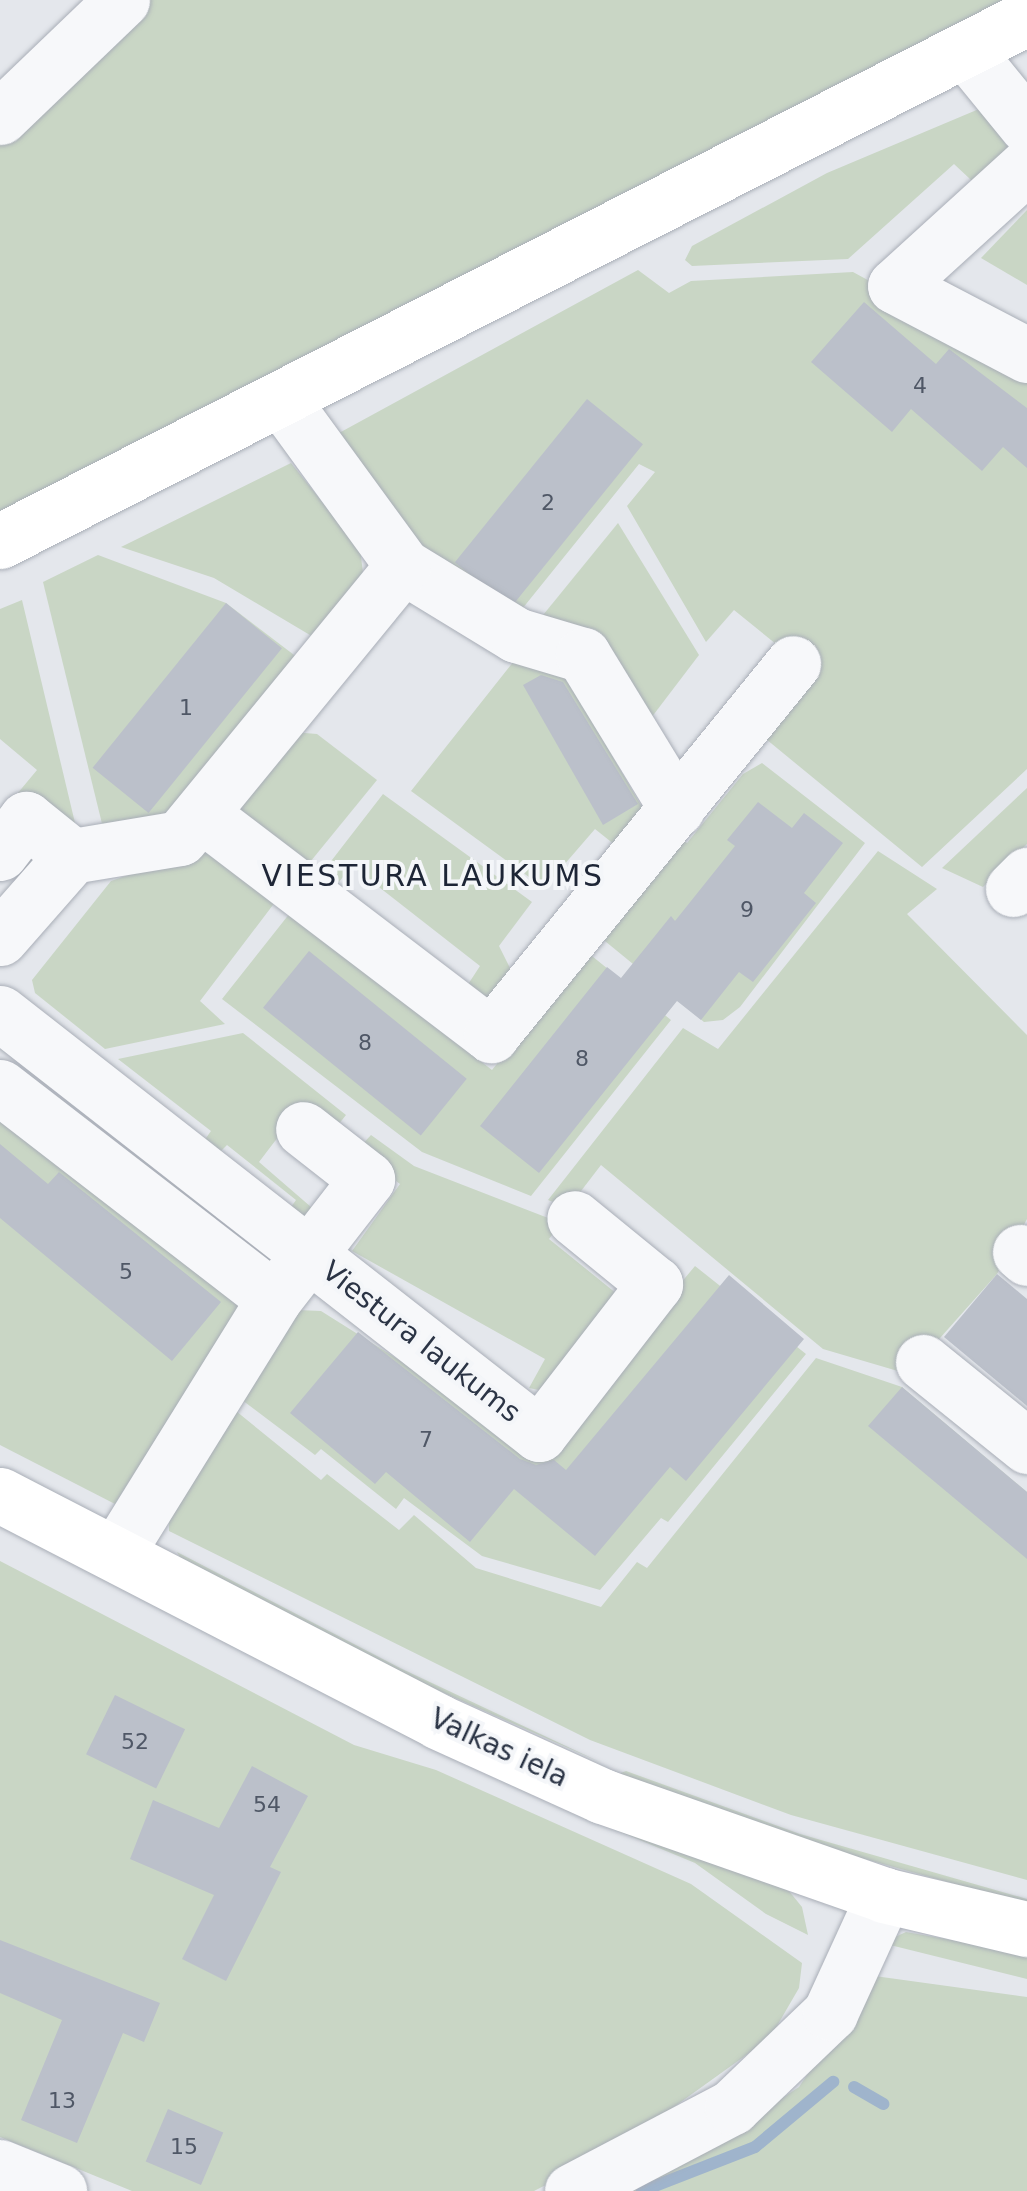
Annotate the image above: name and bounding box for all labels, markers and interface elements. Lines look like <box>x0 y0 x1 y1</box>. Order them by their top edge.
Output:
house number: 4 <box>913 373 927 399</box>
house number: 2 <box>541 490 555 516</box>
house number: 1 <box>179 695 193 721</box>
district label: VIESTURA LAUKUMS <box>262 858 604 894</box>
house number: 9 <box>740 897 754 923</box>
house number: 8 <box>358 1030 372 1056</box>
house number: 8 <box>575 1046 589 1072</box>
street label: Viestura laukums <box>315 1254 527 1430</box>
house number: 5 <box>119 1259 133 1285</box>
house number: 7 <box>419 1427 433 1453</box>
street label: Valkas iela <box>425 1701 573 1795</box>
house number: 52 <box>121 1729 149 1755</box>
house number: 54 <box>253 1792 281 1818</box>
house number: 13 <box>48 2088 76 2114</box>
house number: 15 <box>170 2134 198 2160</box>

